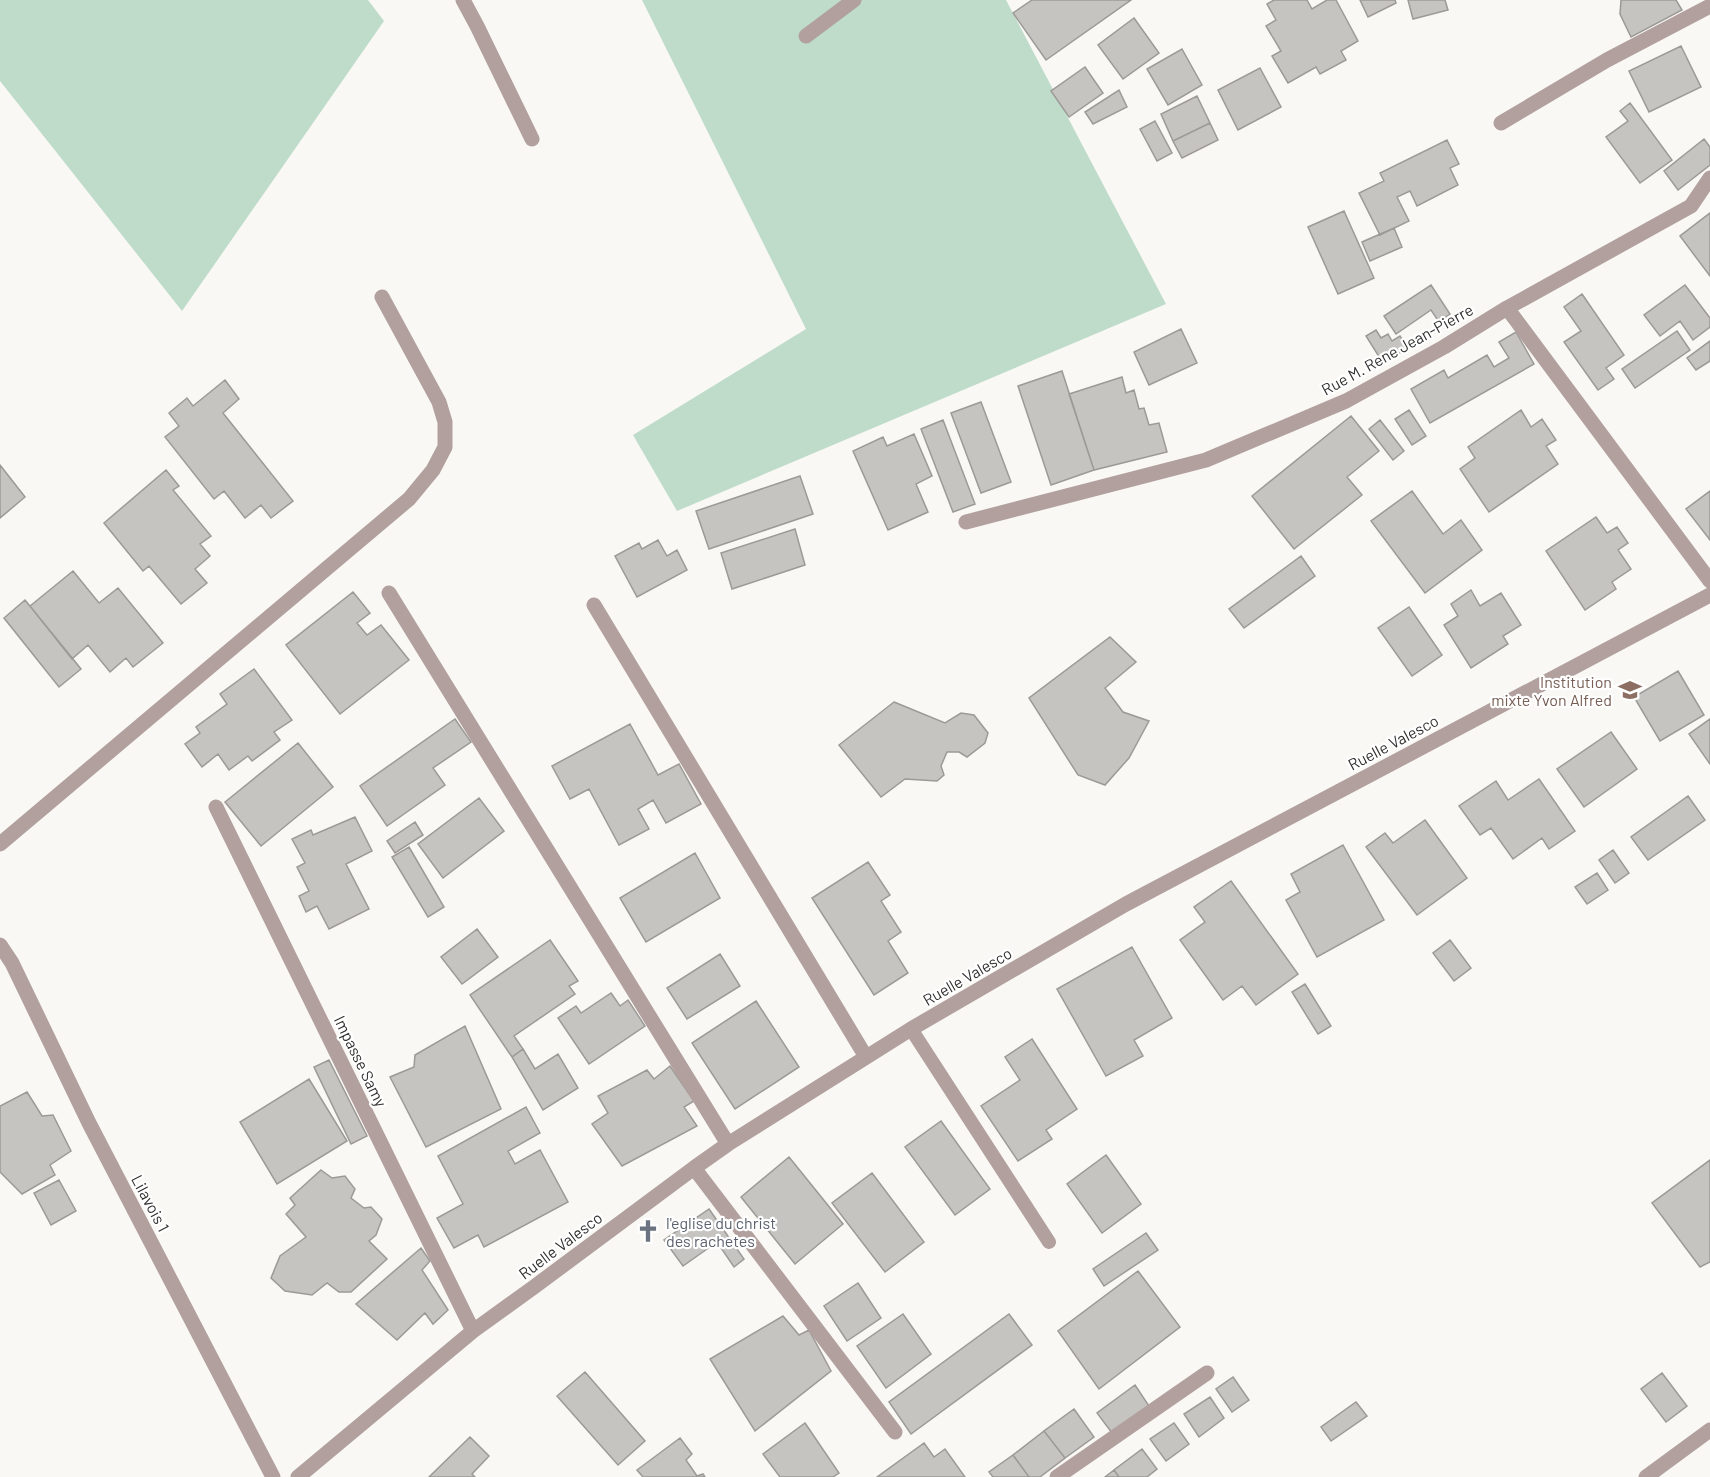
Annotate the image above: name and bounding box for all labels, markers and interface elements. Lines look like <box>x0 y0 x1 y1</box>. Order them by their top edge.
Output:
street label: Rue M. Rene Jean-Pierre <box>1318 299 1476 399</box>
place label: Institution mixte Yvon Alfred <box>1491 672 1612 709</box>
school or university icon: Institution mixte Yvon Alfred <box>1617 677 1643 703</box>
street label: Ruelle Valesco <box>1345 710 1441 774</box>
street label: Ruelle Valesco <box>919 943 1015 1009</box>
street label: Impasse Samy <box>331 1012 392 1110</box>
street label: Lilavois 1 <box>128 1171 174 1235</box>
street label: Ruelle Valesco <box>515 1207 605 1283</box>
place label: l'eglise du christ des rachetes <box>666 1213 776 1250</box>
church icon: l'eglise du christ des rachetes <box>635 1218 661 1244</box>

